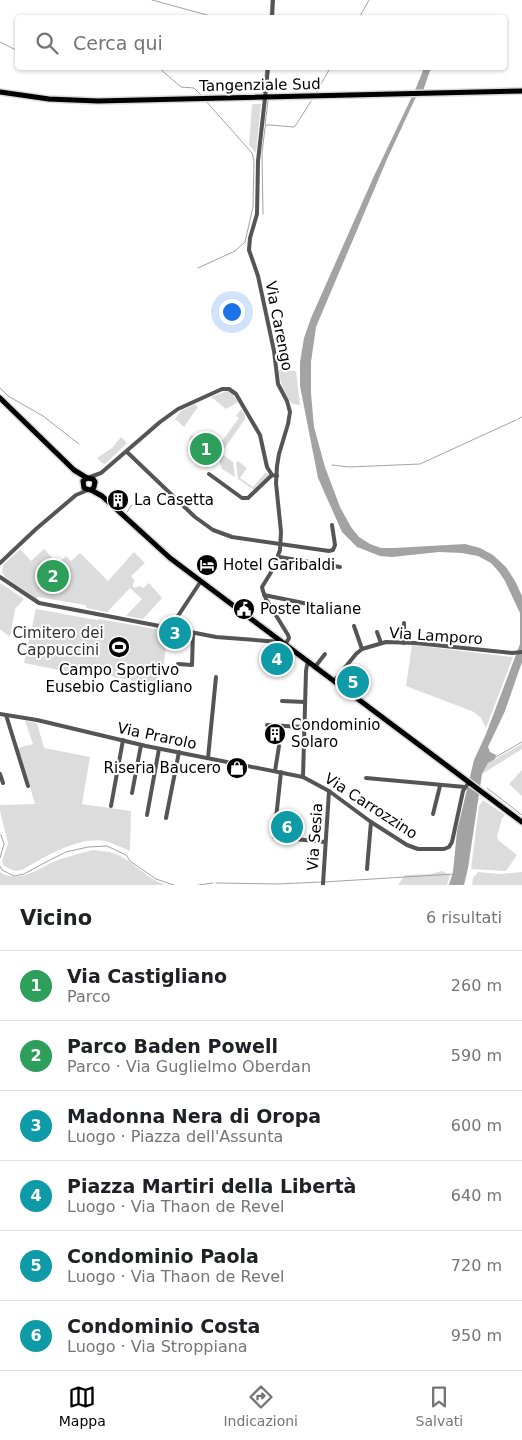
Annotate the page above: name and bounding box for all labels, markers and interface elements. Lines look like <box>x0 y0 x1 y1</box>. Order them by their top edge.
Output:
search box <box>15 15 507 70</box>
icon: search <box>33 29 61 57</box>
text: Cerca qui <box>73 32 163 54</box>
street label: Tangenziale Sud <box>198 75 321 95</box>
street label: Via Carengo <box>261 280 297 372</box>
your location <box>219 299 245 325</box>
pin: 1 <box>190 430 222 468</box>
building icon: La Casetta <box>106 488 130 512</box>
place label: La Casetta <box>134 491 214 509</box>
hotel icon: Hotel Garibaldi <box>195 553 219 577</box>
place label: Hotel Garibaldi <box>223 556 335 574</box>
pin: 2 <box>37 557 69 595</box>
public building icon: Poste Italiane <box>232 597 256 621</box>
place label: Poste Italiane <box>260 600 361 618</box>
pin: 3 <box>159 614 191 652</box>
park label: Cimitero dei Cappuccini <box>12 624 104 659</box>
street label: Via Lamporo <box>389 624 483 648</box>
sports icon: Campo Sportivo Eusebio Castigliano <box>107 635 131 659</box>
pin: 4 <box>261 640 293 678</box>
place label: Campo Sportivo Eusebio Castigliano <box>46 661 192 696</box>
pin: 5 <box>337 663 369 701</box>
place label: Condominio Solaro <box>291 716 381 751</box>
street label: Via Prarolo <box>116 719 198 753</box>
building icon: Condominio Solaro <box>263 722 287 746</box>
shop icon: Riseria Baucero <box>225 756 249 780</box>
place label: Riseria Baucero <box>104 759 221 777</box>
street label: Via Carrozzino <box>321 769 421 843</box>
street label: Via Sesia <box>304 802 326 872</box>
pin: 6 <box>271 808 303 846</box>
text: Vicino <box>20 906 92 930</box>
text: 6 risultati <box>426 908 502 927</box>
text: Via Castigliano <box>67 965 227 987</box>
text: 1 <box>30 976 42 995</box>
text: 260 m <box>451 976 502 995</box>
text: Parco <box>67 987 111 1006</box>
text: Parco Baden Powell <box>67 1035 278 1057</box>
text: 2 <box>30 1046 42 1065</box>
text: 590 m <box>451 1046 502 1065</box>
text: Parco · Via Guglielmo Oberdan <box>67 1057 311 1076</box>
text: Madonna Nera di Oropa <box>67 1105 321 1127</box>
text: 3 <box>30 1116 42 1135</box>
text: 600 m <box>451 1116 502 1135</box>
text: Luogo · Piazza dell'Assunta <box>67 1127 283 1146</box>
text: Piazza Martiri della Libertà <box>67 1175 356 1197</box>
text: 4 <box>30 1186 42 1205</box>
text: 640 m <box>451 1186 502 1205</box>
text: Luogo · Via Thaon de Revel <box>67 1197 285 1216</box>
text: Condominio Paola <box>67 1245 259 1267</box>
text: 5 <box>30 1256 42 1275</box>
text: 720 m <box>451 1256 502 1275</box>
text: Luogo · Via Thaon de Revel <box>67 1267 285 1286</box>
text: Condominio Costa <box>67 1315 260 1337</box>
text: 6 <box>30 1326 42 1345</box>
text: 950 m <box>451 1326 502 1345</box>
text: Luogo · Via Stroppiana <box>67 1337 248 1356</box>
tab: Mappa <box>59 1383 106 1429</box>
tab: Indicazioni <box>223 1383 298 1429</box>
tab: Salvati <box>416 1383 463 1429</box>

